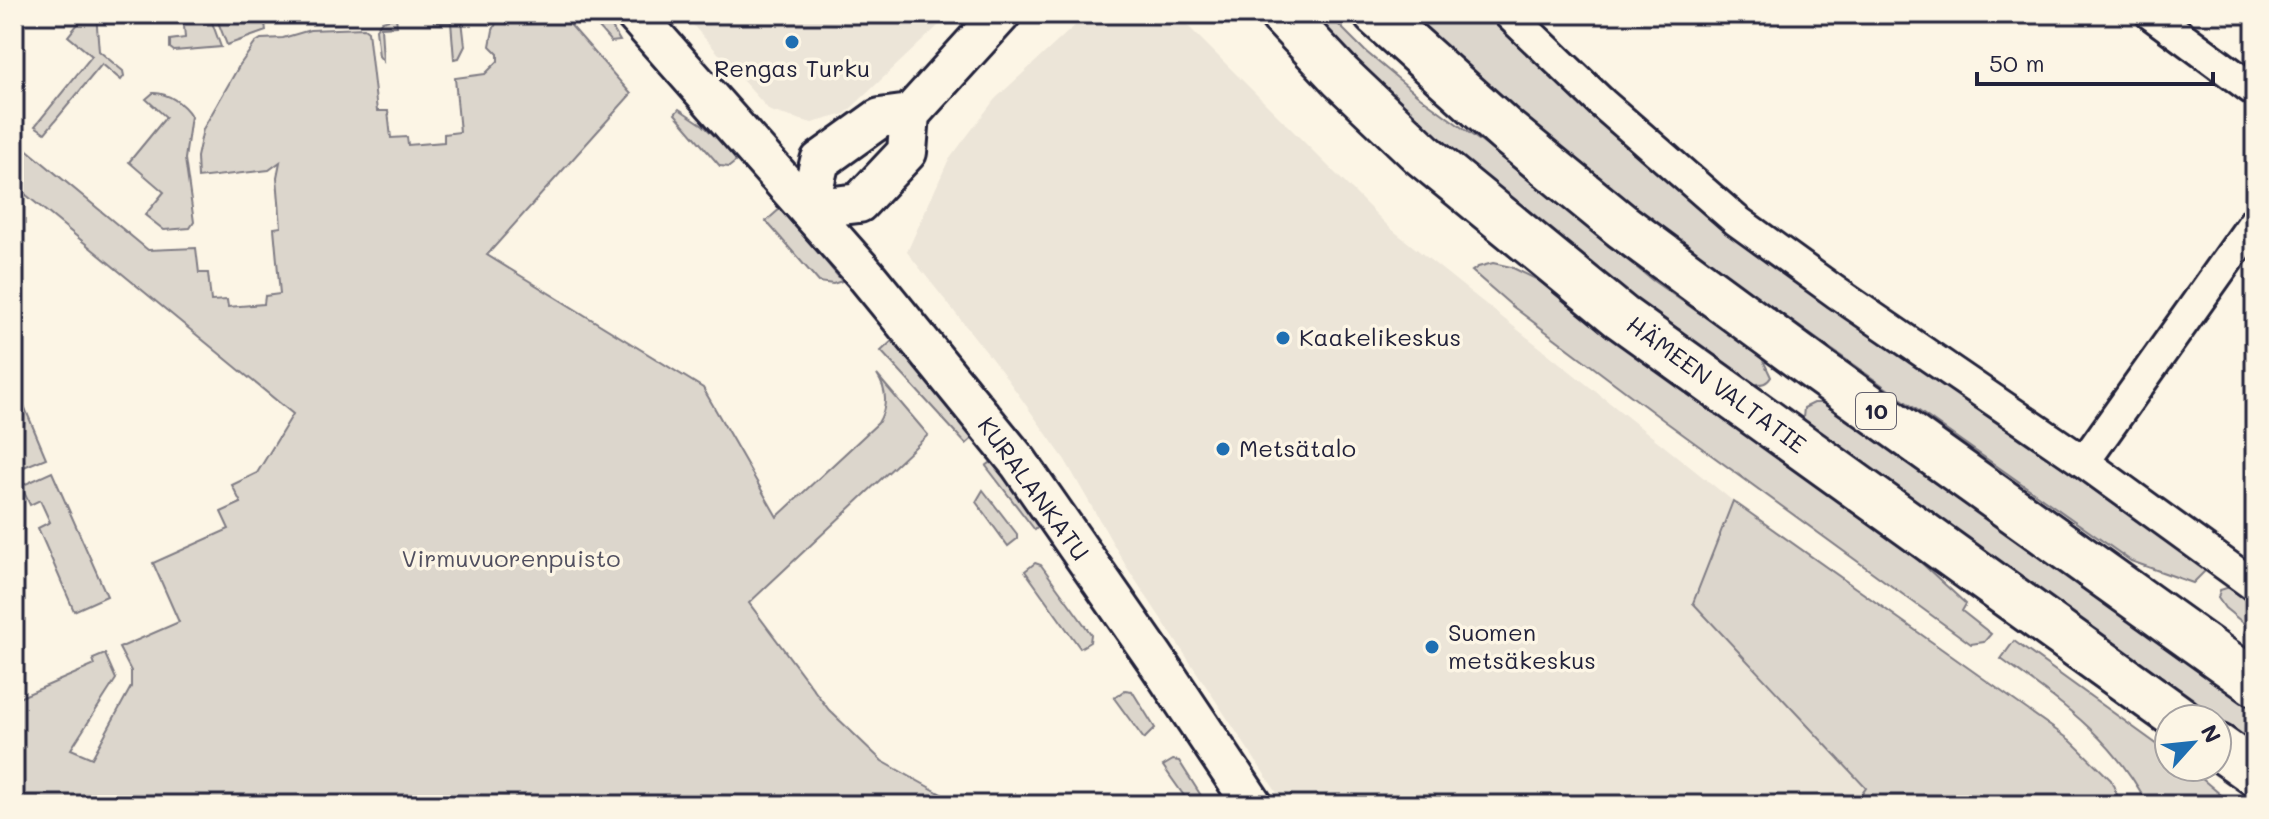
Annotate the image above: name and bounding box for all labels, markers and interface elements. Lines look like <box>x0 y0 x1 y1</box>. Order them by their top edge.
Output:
marker: Rengas Turku <box>783 33 801 51</box>
scale bar <box>1977 36 2213 86</box>
text: 50 m <box>1989 47 2045 78</box>
place label: Rengas Turku <box>714 52 870 83</box>
street label: HÄMEEN VALTATIE <box>1621 308 1813 459</box>
place label: Kaakelikeskus <box>1299 321 1461 352</box>
marker: Kaakelikeskus <box>1274 329 1292 347</box>
road number: 10 <box>1856 393 1896 429</box>
street label: KURALANKATU <box>972 410 1097 566</box>
place label: Metsätalo <box>1239 432 1356 463</box>
marker: Metsätalo <box>1214 440 1232 458</box>
park label: Virmuvuorenpuisto <box>401 542 621 573</box>
place label: Suomen metsäkeskus <box>1448 616 1596 675</box>
marker: Suomen metsäkeskus <box>1423 638 1441 656</box>
north arrow <box>2153 703 2233 783</box>
text: N <box>2195 720 2228 748</box>

